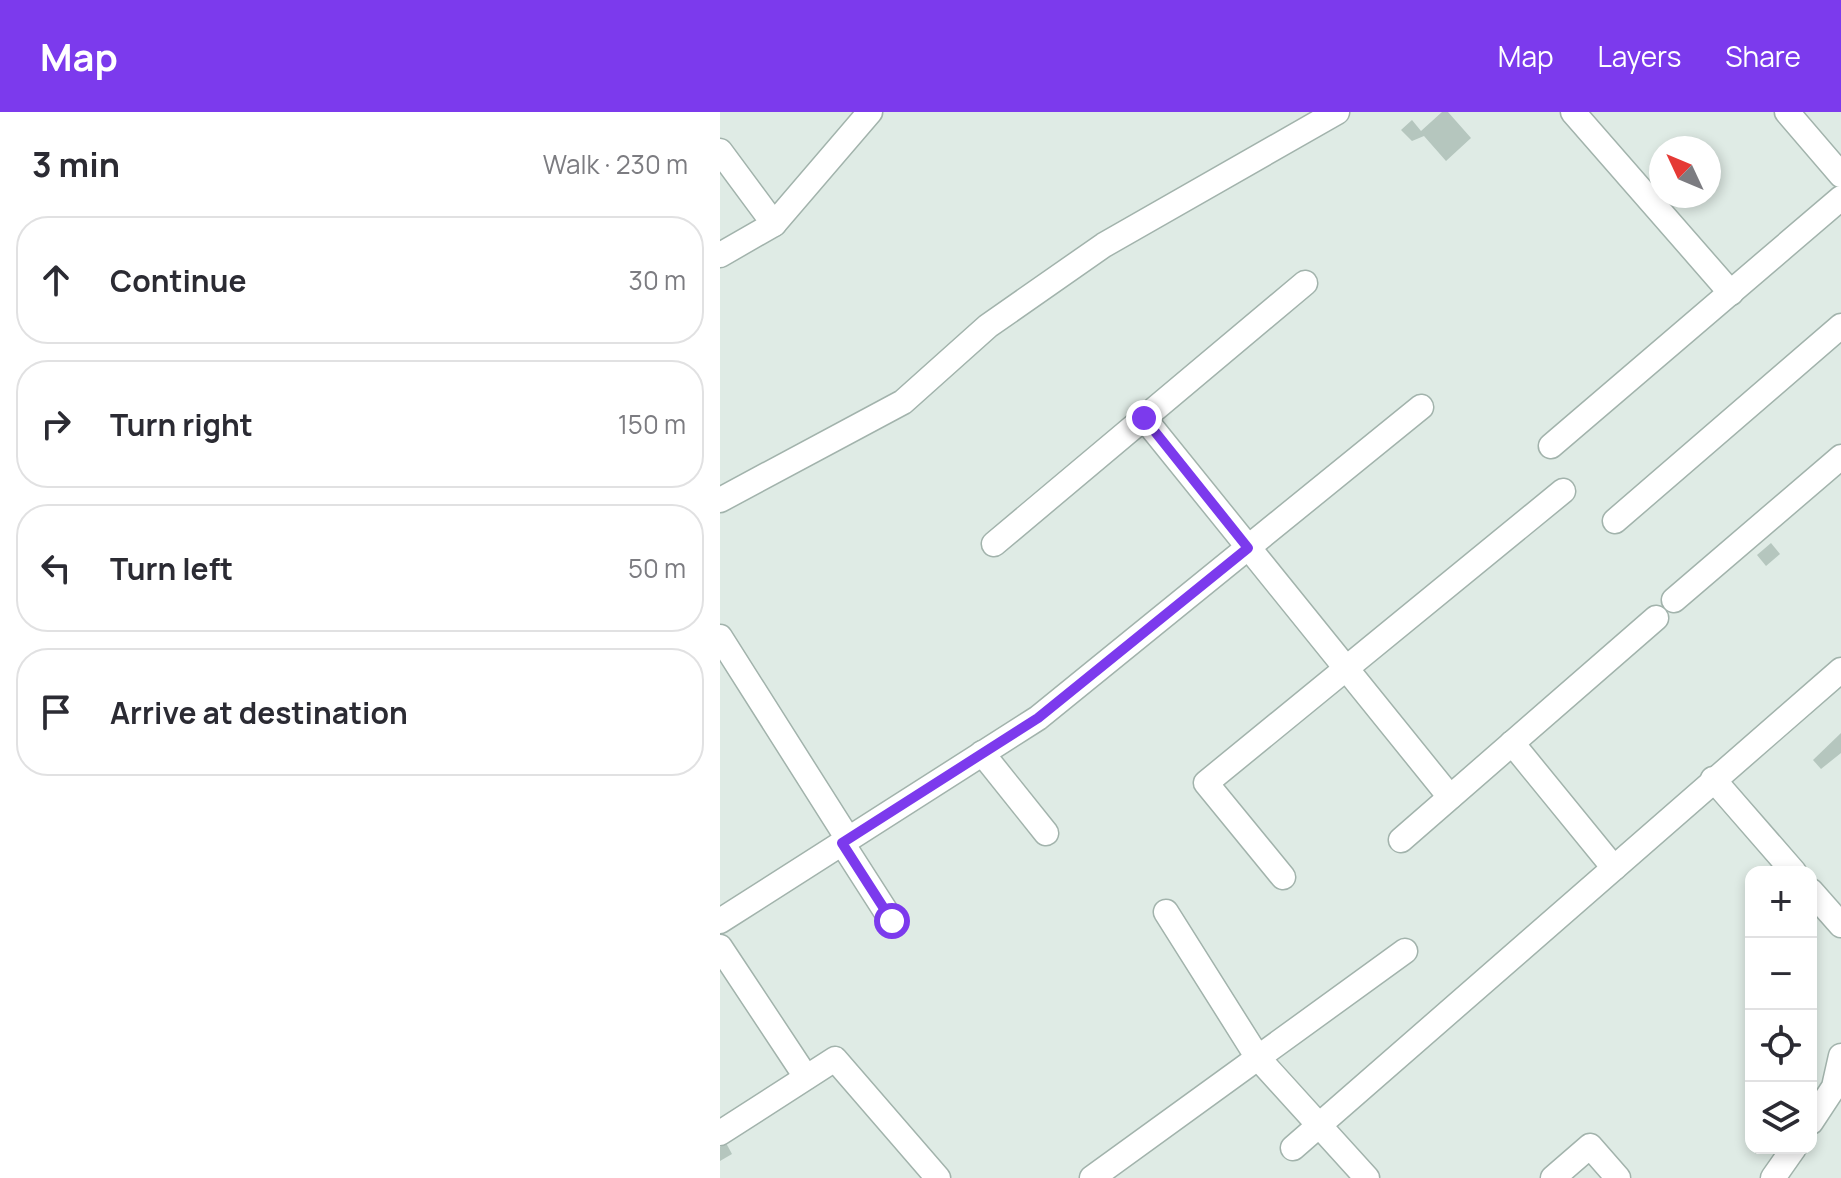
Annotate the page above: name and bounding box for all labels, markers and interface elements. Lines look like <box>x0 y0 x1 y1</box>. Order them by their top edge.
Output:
text: Map <box>40 30 118 82</box>
text: Map <box>1498 37 1554 75</box>
text: Layers <box>1598 37 1681 75</box>
text: Share <box>1725 37 1801 75</box>
north arrow <box>1649 136 1721 208</box>
text: 3 min <box>32 141 120 187</box>
text: Walk · 230 m <box>543 146 688 182</box>
icon: ahead <box>34 258 78 302</box>
text: Continue <box>110 260 246 301</box>
text: 30 m <box>629 262 686 298</box>
route end <box>1126 400 1162 436</box>
icon: right <box>34 402 78 446</box>
text: Turn right <box>110 404 253 445</box>
text: 150 m <box>618 406 686 442</box>
icon: left <box>34 546 78 590</box>
text: Turn left <box>110 548 233 589</box>
text: 50 m <box>628 550 686 586</box>
icon: arrive <box>34 690 78 734</box>
text: Arrive at destination <box>110 692 408 733</box>
map controls <box>1745 866 1817 1154</box>
button: + <box>1745 866 1817 938</box>
route start <box>874 903 910 939</box>
button: − <box>1745 938 1817 1010</box>
button: locate <box>1745 1010 1817 1082</box>
button: layers <box>1745 1082 1817 1154</box>

